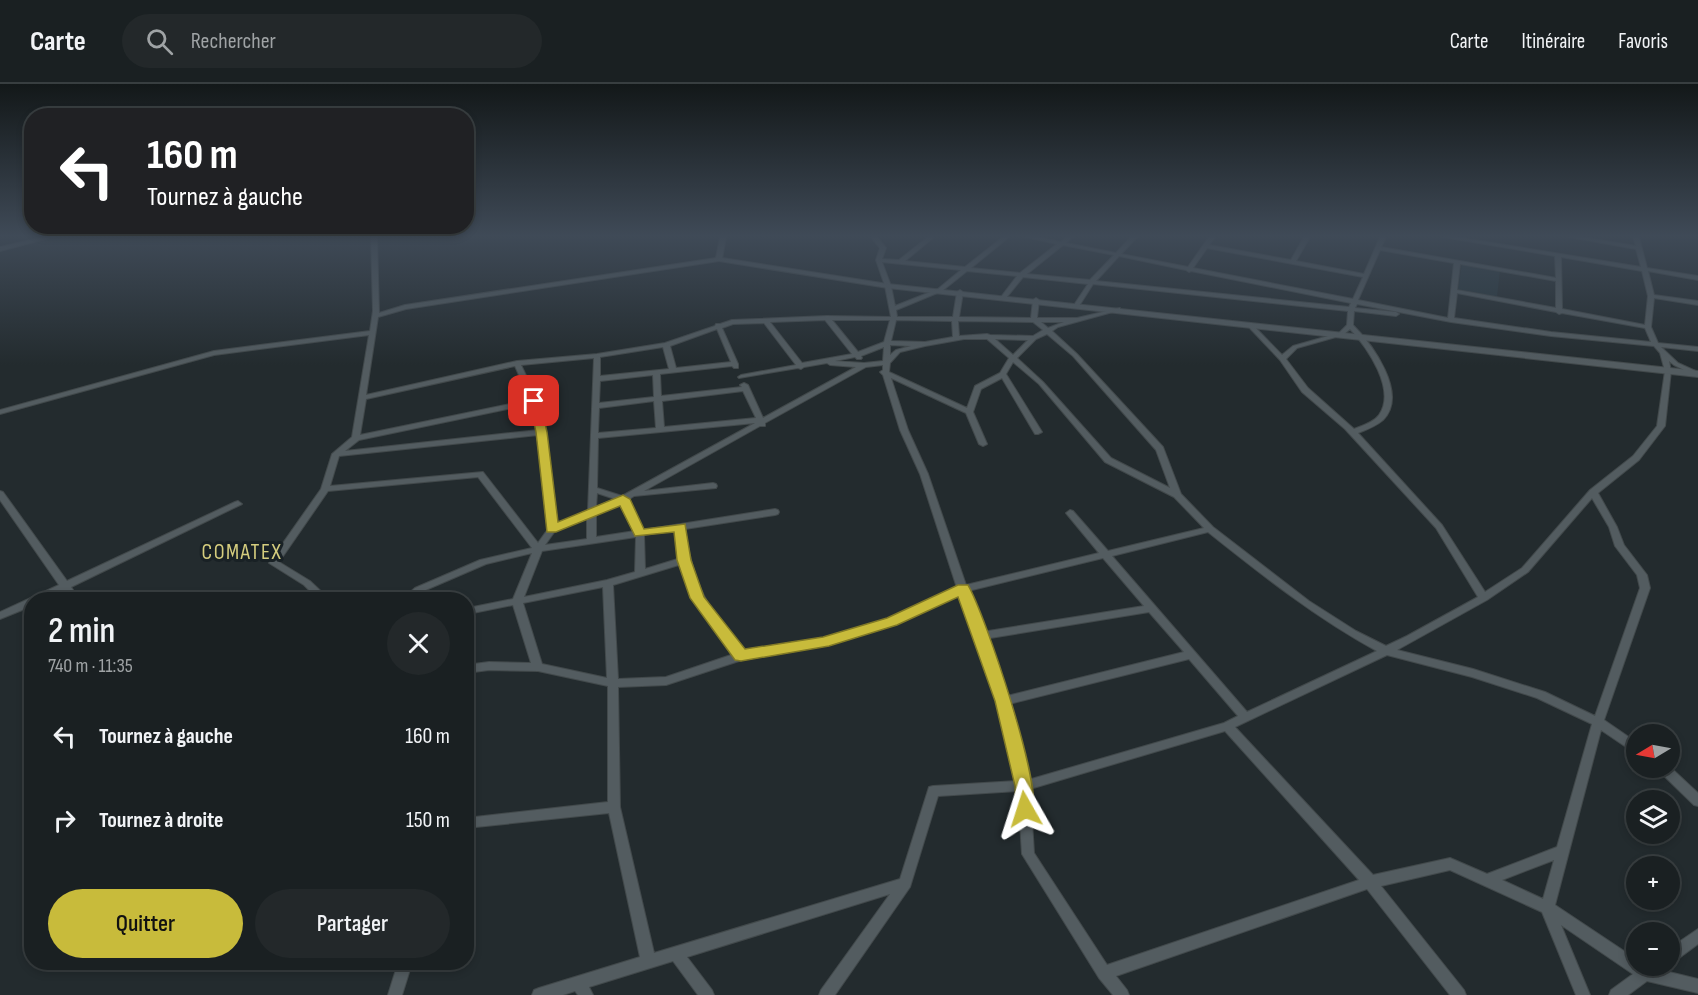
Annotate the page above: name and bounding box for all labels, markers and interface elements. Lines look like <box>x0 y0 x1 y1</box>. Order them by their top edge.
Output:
search box <box>122 14 542 68</box>
text: Carte <box>30 25 86 58</box>
icon: search <box>143 25 176 58</box>
text: Rechercher <box>191 28 276 55</box>
text: Carte <box>1450 29 1489 54</box>
text: Itinéraire <box>1522 29 1585 54</box>
text: Favoris <box>1618 29 1668 54</box>
text: 160 m <box>147 130 238 181</box>
icon: left <box>48 132 126 210</box>
text: Tournez à gauche <box>147 181 303 213</box>
pin <box>508 375 559 426</box>
icon: arrive <box>517 384 550 417</box>
district label: COMATEX <box>202 539 282 566</box>
text: 2 min <box>48 610 115 653</box>
button: close <box>387 612 450 675</box>
text: 740 m · 11:35 <box>48 654 133 678</box>
icon: left <box>48 720 81 753</box>
text: Tournez à gauche <box>99 723 233 750</box>
text: 160 m <box>405 723 450 750</box>
north arrow <box>1626 724 1680 778</box>
map controls <box>1626 724 1680 976</box>
position arrow <box>993 777 1057 841</box>
button: layers <box>1626 790 1680 844</box>
icon: right <box>48 804 81 837</box>
text: Tournez à droite <box>99 807 224 834</box>
text: 150 m <box>406 807 450 834</box>
button: + <box>1626 856 1680 910</box>
button: Quitter <box>48 889 243 958</box>
button: Partager <box>255 889 450 958</box>
button: − <box>1626 922 1680 976</box>

